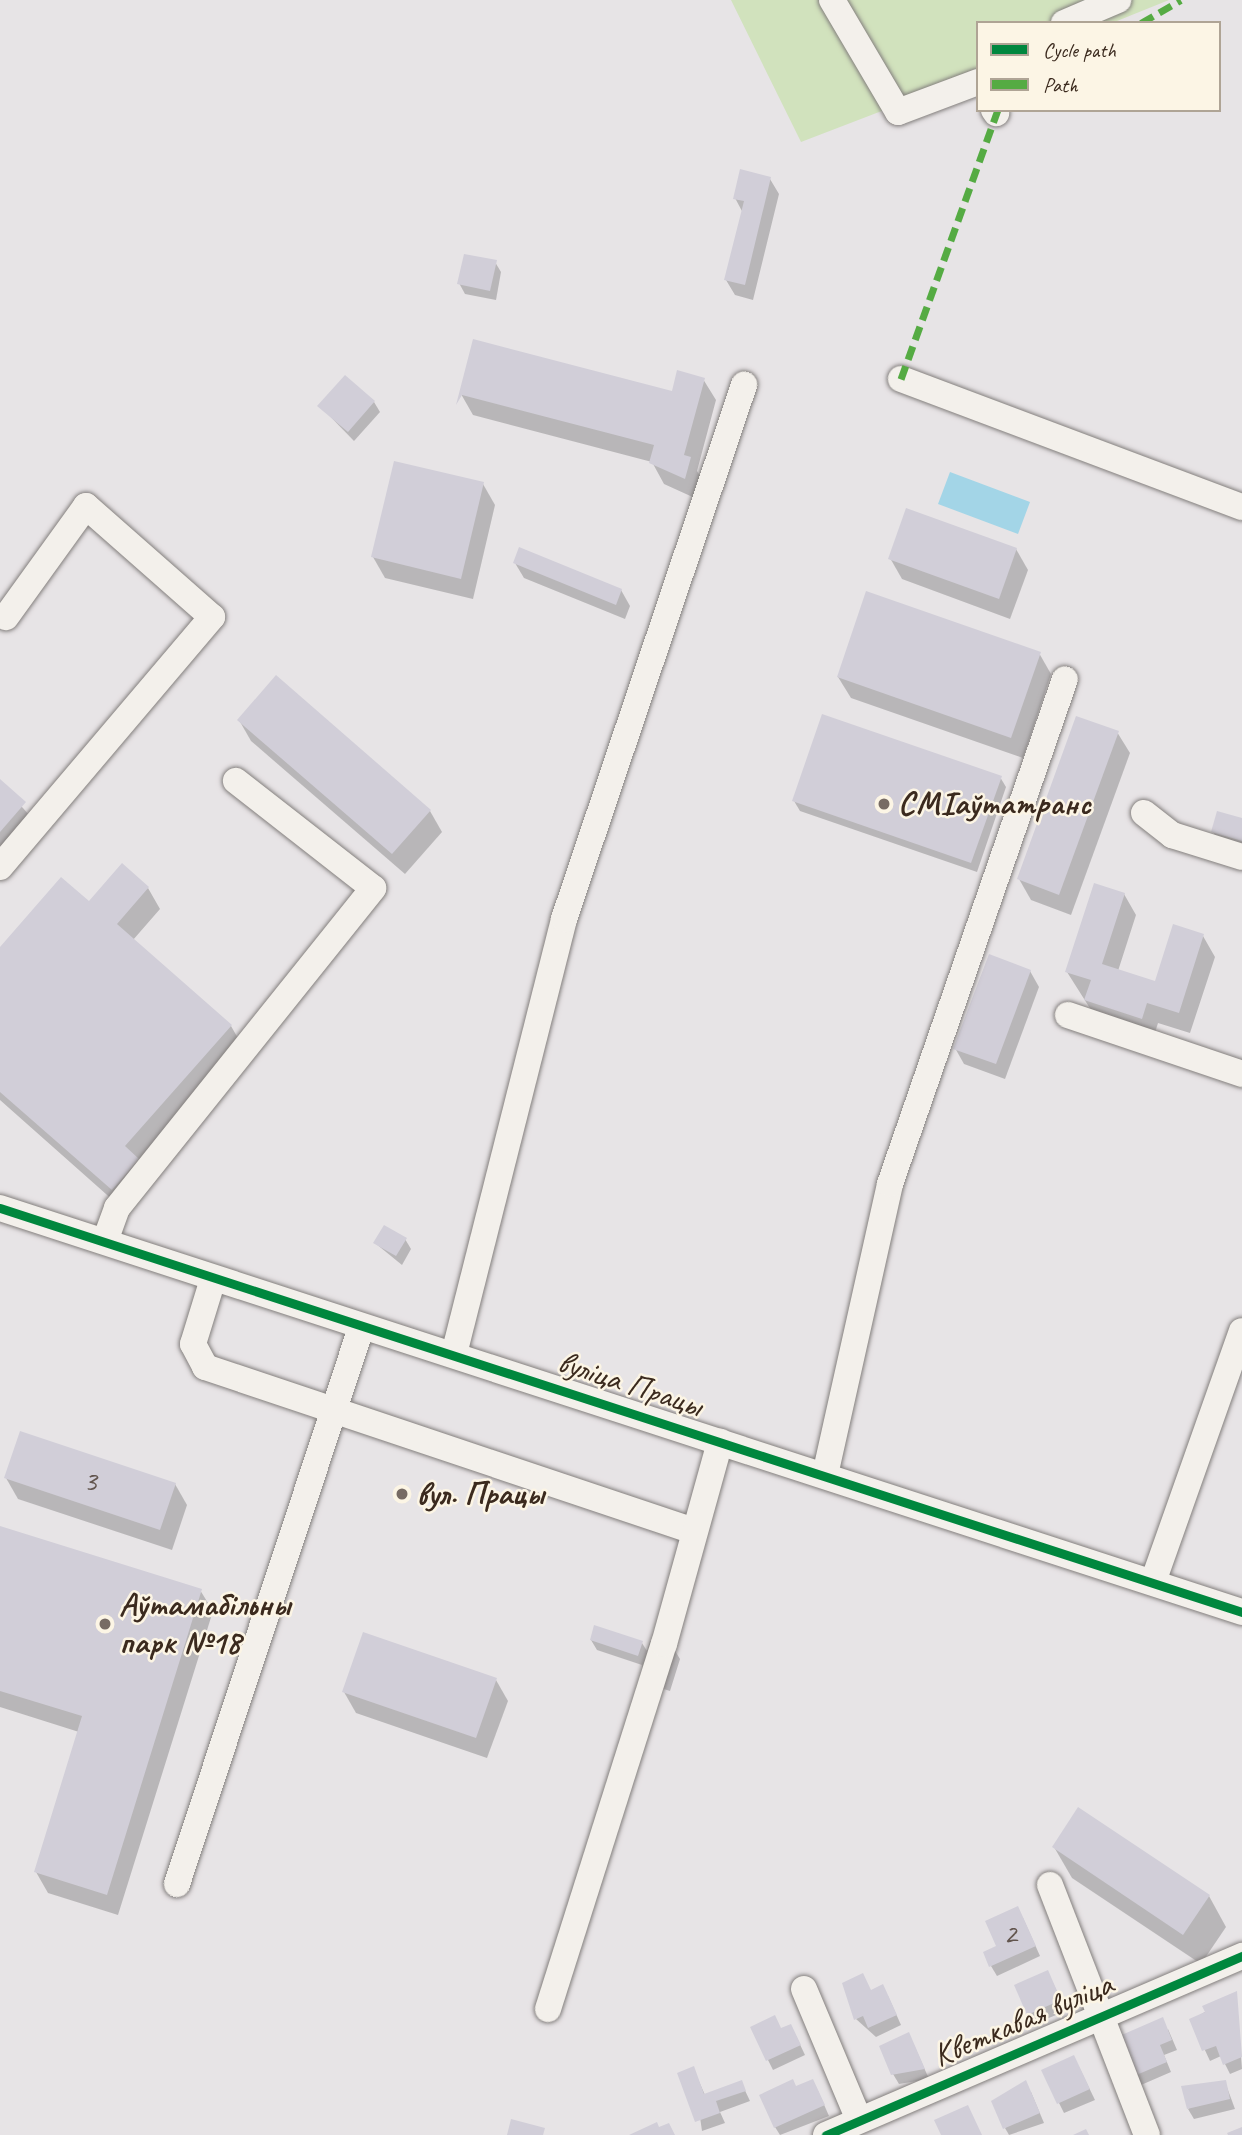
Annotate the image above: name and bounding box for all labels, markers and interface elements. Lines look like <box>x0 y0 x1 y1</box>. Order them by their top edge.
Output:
legend <box>976 21 1221 112</box>
text: Cycle path <box>1043 37 1116 63</box>
text: Path <box>1043 72 1078 98</box>
place label: СМІаўтатранс <box>898 784 1091 824</box>
marker: СМІаўтатранс <box>876 796 892 812</box>
street label: вуліца Працы <box>553 1342 707 1426</box>
house number: 3 <box>83 1462 97 1498</box>
place label: вул. Працы <box>416 1474 544 1514</box>
marker: вул. Працы <box>394 1486 410 1502</box>
place label: Аўтамабільны парк №18 <box>119 1585 290 1663</box>
marker: Аўтамабільны парк №18 <box>97 1616 113 1632</box>
house number: 2 <box>1003 1915 1017 1951</box>
street label: Кветкавая вуліца <box>927 1965 1119 2075</box>

